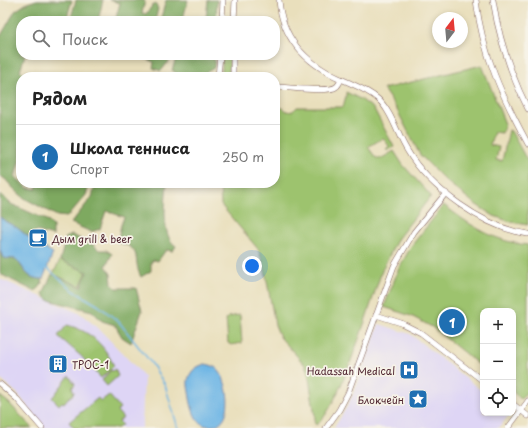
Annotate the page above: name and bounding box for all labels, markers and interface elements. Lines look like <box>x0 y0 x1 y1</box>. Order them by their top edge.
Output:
north arrow <box>432 12 468 48</box>
search box <box>16 16 280 60</box>
icon: search <box>30 27 52 49</box>
text: Поиск <box>62 27 108 50</box>
text: Рядом <box>32 85 87 111</box>
text: Школа тенниса <box>70 136 190 159</box>
text: 1 <box>42 147 48 166</box>
text: 250 m <box>222 147 264 166</box>
text: Спорт <box>70 159 109 178</box>
cafe icon: Дым grill & beer <box>27 227 49 249</box>
place label: Дым grill & beer <box>51 231 132 246</box>
your location <box>242 256 262 276</box>
pin: 1 <box>439 307 465 337</box>
map controls <box>480 308 516 416</box>
button: + <box>480 308 516 344</box>
button: − <box>480 344 516 380</box>
building icon: TPOC-1 <box>47 353 69 375</box>
place label: TPOC-1 <box>72 357 109 372</box>
hospital icon: Hadassah Medical <box>398 359 420 381</box>
place label: Hadassah Medical <box>307 363 395 378</box>
button: locate <box>480 380 516 416</box>
place icon: Блокчейн <box>407 388 429 410</box>
place label: Блокчейн <box>357 392 404 407</box>

